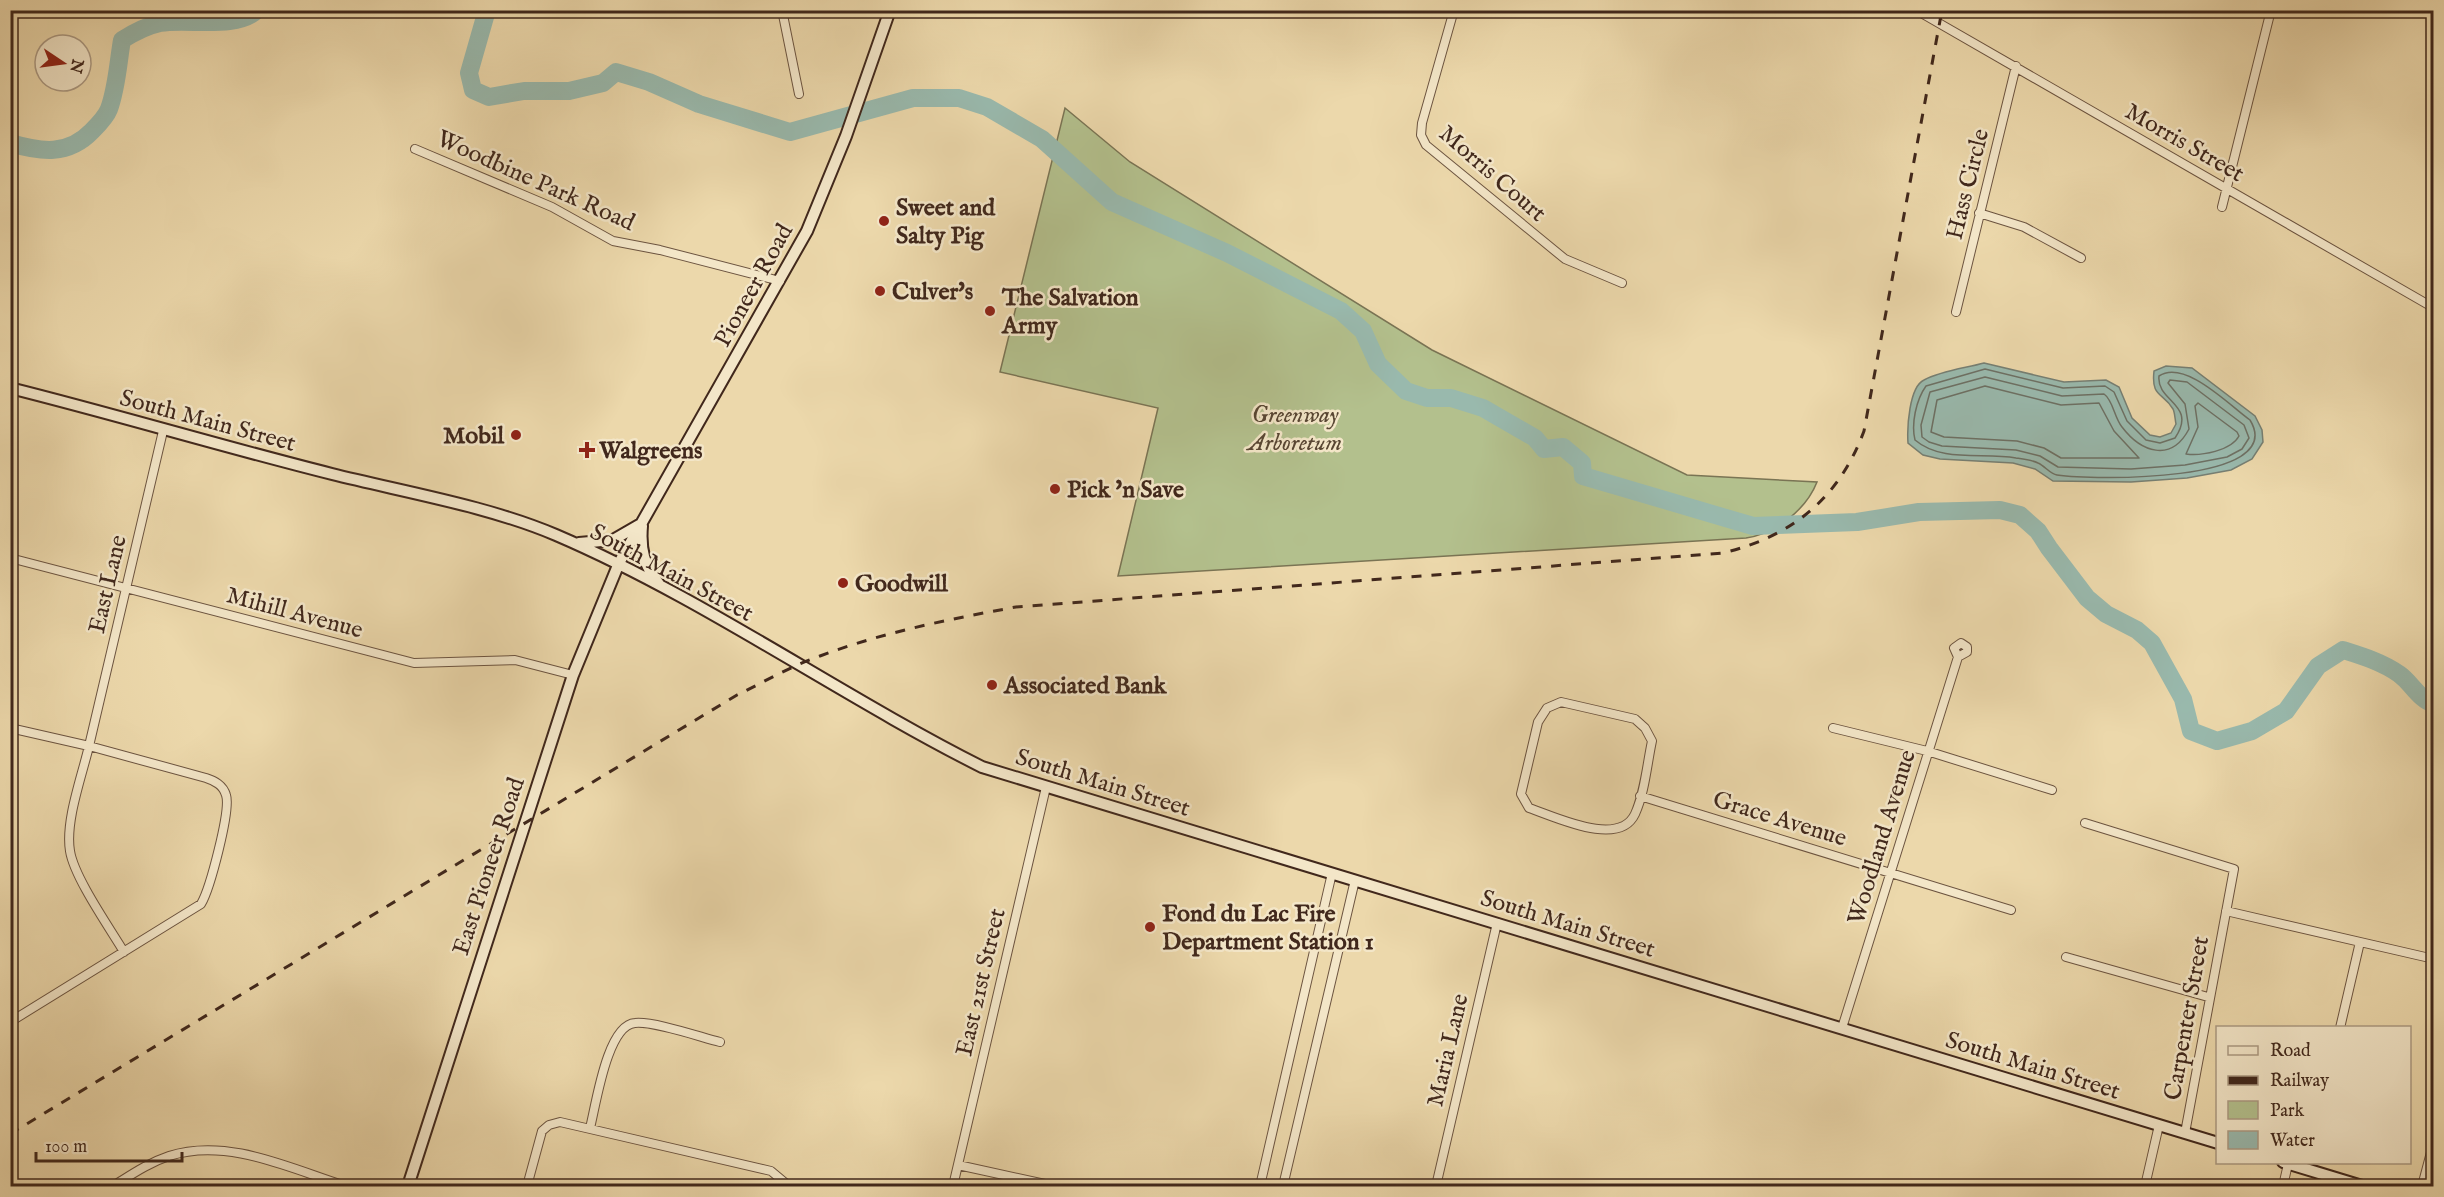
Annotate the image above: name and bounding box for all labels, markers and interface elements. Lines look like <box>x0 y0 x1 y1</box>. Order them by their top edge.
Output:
north arrow <box>33 33 93 93</box>
text: N <box>64 56 87 75</box>
street label: Morris Street <box>2119 97 2249 190</box>
street label: Morris Court <box>1432 119 1552 229</box>
street label: Woodbine Park Road <box>432 124 639 239</box>
street label: Hass Circle <box>1940 126 1997 243</box>
place label: Sweet and Salty Pig <box>896 193 996 252</box>
marker: Sweet and Salty Pig <box>877 214 891 228</box>
street label: Pioneer Road <box>708 219 801 353</box>
place label: Culver's <box>892 277 974 308</box>
place label: The Salvation Army <box>1001 283 1139 342</box>
marker: Culver's <box>873 284 887 298</box>
marker: The Salvation Army <box>983 304 997 318</box>
street label: South Main Street <box>116 383 299 460</box>
park label: Greenway Arboretum <box>1245 400 1342 459</box>
place label: Mobil <box>443 421 504 452</box>
marker: Mobil <box>509 428 523 442</box>
place label: Walgreens <box>598 436 703 467</box>
marker: Walgreens <box>580 443 594 457</box>
place label: Pick 'n Save <box>1067 475 1184 506</box>
marker: Pick 'n Save <box>1048 482 1062 496</box>
street label: South Main Street <box>584 517 758 629</box>
street label: East Lane <box>82 532 135 637</box>
place label: Goodwill <box>855 569 948 600</box>
marker: Goodwill <box>836 576 850 590</box>
street label: Mihill Avenue <box>223 580 366 647</box>
place label: Associated Bank <box>1003 671 1167 702</box>
marker: Associated Bank <box>985 678 999 692</box>
street label: South Main Street <box>1012 742 1194 825</box>
street label: Woodland Avenue <box>1841 746 1924 929</box>
street label: East Pioneer Road <box>446 773 533 959</box>
street label: Grace Avenue <box>1709 784 1850 854</box>
street label: South Main Street <box>1477 883 1659 966</box>
place label: Fond du Lac Fire Department Station 1 <box>1162 899 1374 958</box>
street label: East 21st Street <box>949 905 1014 1059</box>
marker: Fond du Lac Fire Department Station 1 <box>1143 920 1157 934</box>
street label: Carpenter Street <box>2158 934 2217 1103</box>
street label: Maria Lane <box>1420 991 1477 1110</box>
street label: South Main Street <box>1942 1025 2124 1108</box>
legend <box>2216 1026 2411 1164</box>
text: Road <box>2270 1040 2311 1063</box>
text: Railway <box>2270 1070 2329 1093</box>
text: Park <box>2270 1100 2305 1123</box>
scale bar <box>36 1125 182 1163</box>
text: Water <box>2270 1130 2315 1153</box>
text: 100 m <box>45 1136 87 1159</box>

